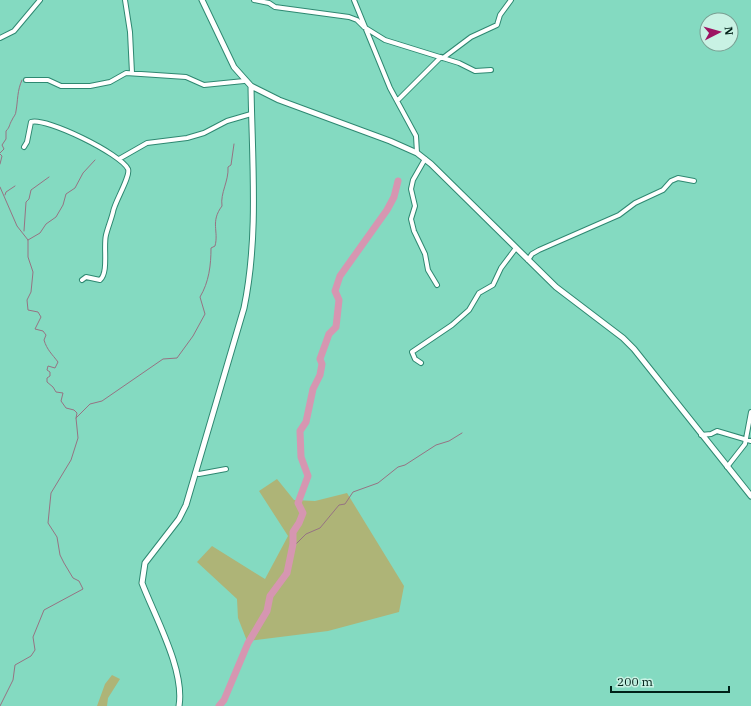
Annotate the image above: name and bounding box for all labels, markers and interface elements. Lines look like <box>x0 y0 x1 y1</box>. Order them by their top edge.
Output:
north arrow <box>699 12 739 52</box>
text: N <box>722 26 736 36</box>
scale bar <box>611 668 729 694</box>
text: 200 m <box>617 674 653 689</box>

